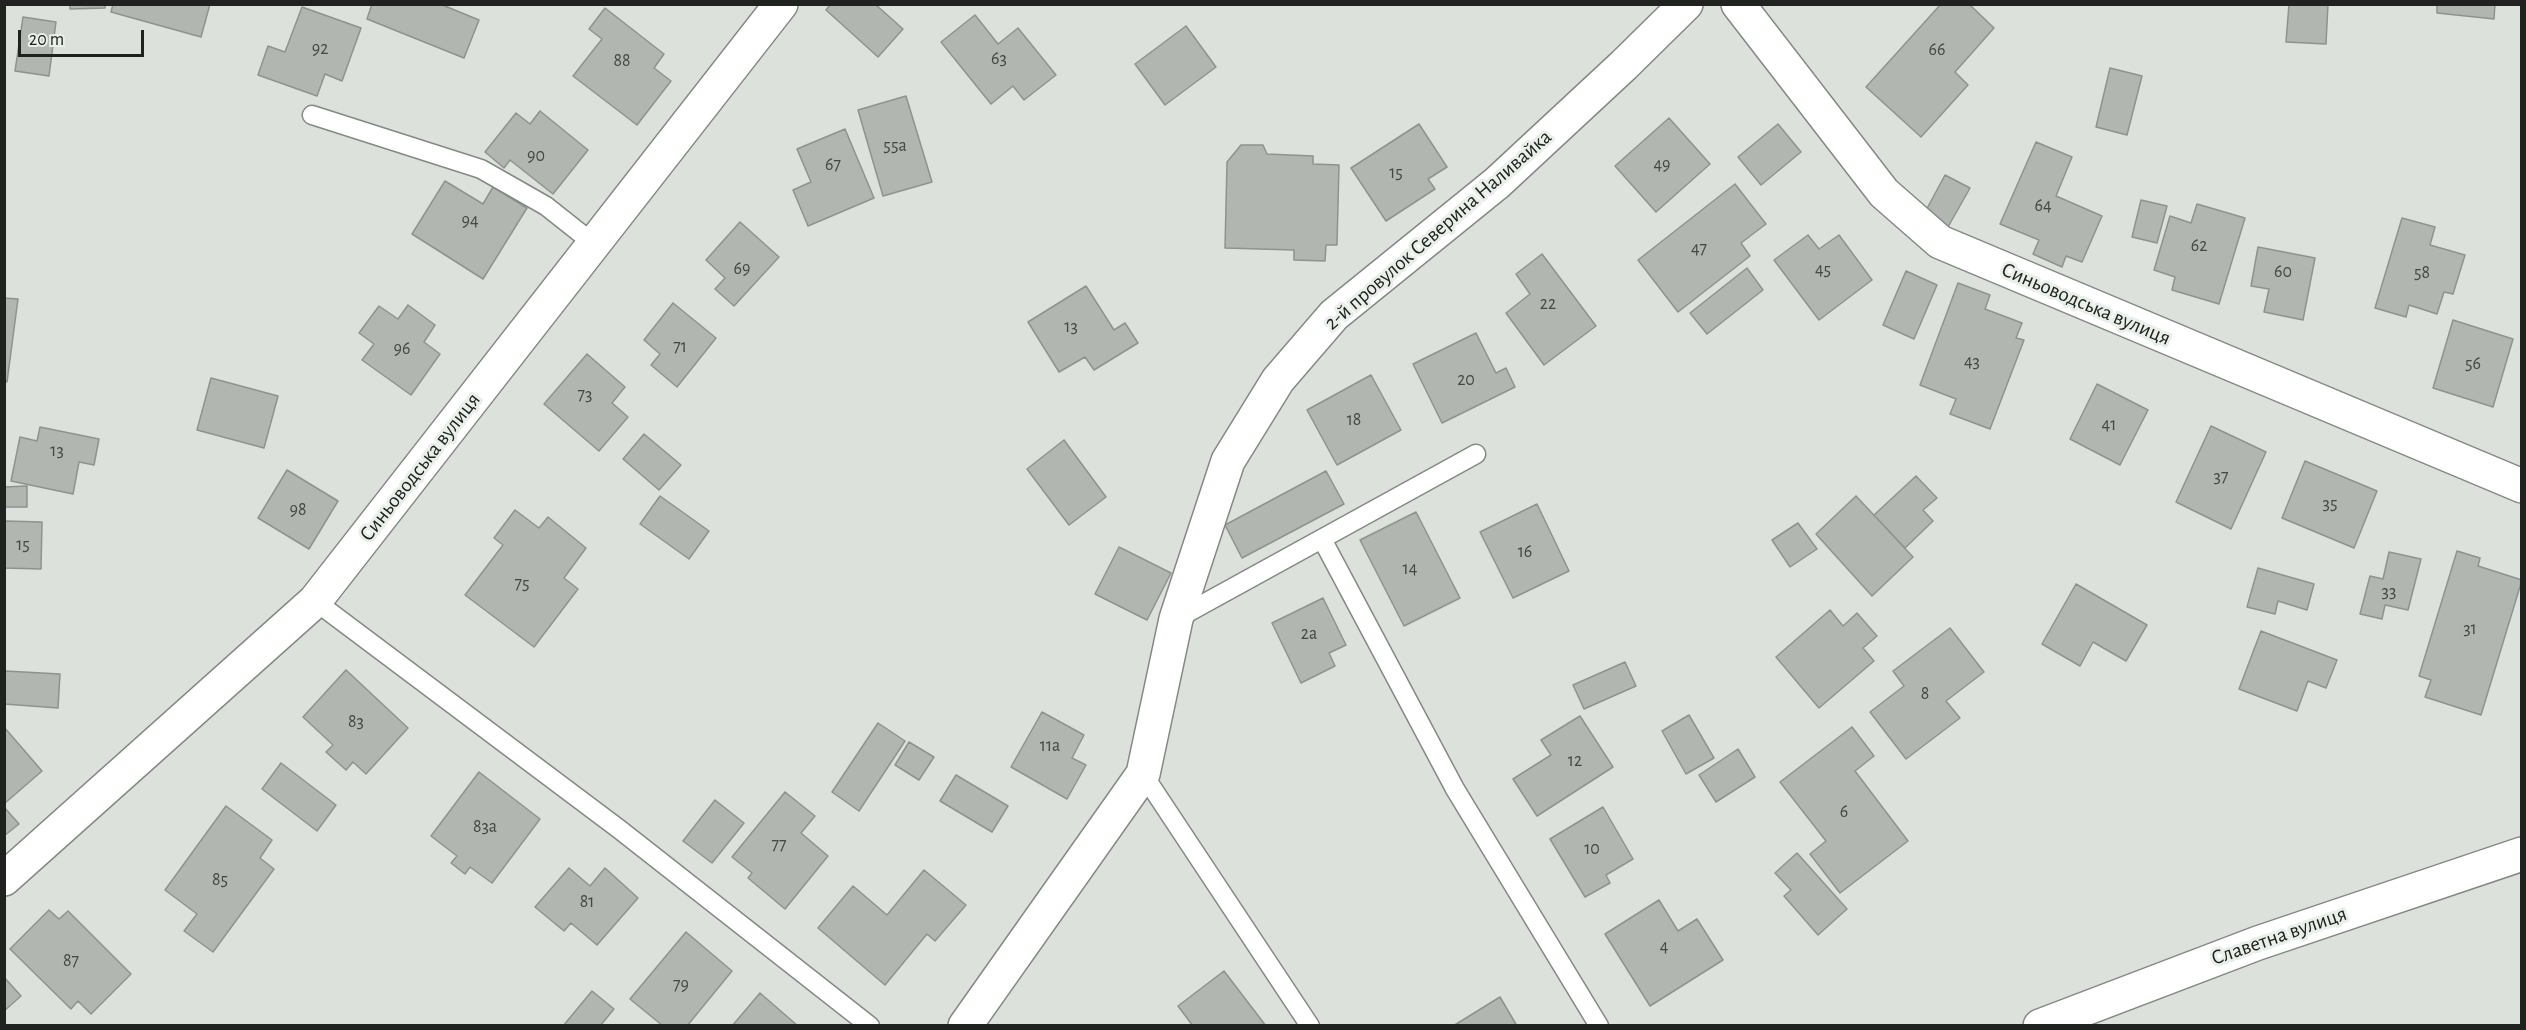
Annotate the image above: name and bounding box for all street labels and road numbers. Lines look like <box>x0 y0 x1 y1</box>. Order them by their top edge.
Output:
street label: 2-й провулок Северина Наливайка <box>1319 124 1557 336</box>
street label: Синьоводська вулиця <box>1998 257 2174 351</box>
street label: Синьоводська вулиця <box>354 388 486 546</box>
street label: Славетна вулиця <box>2208 901 2350 971</box>

